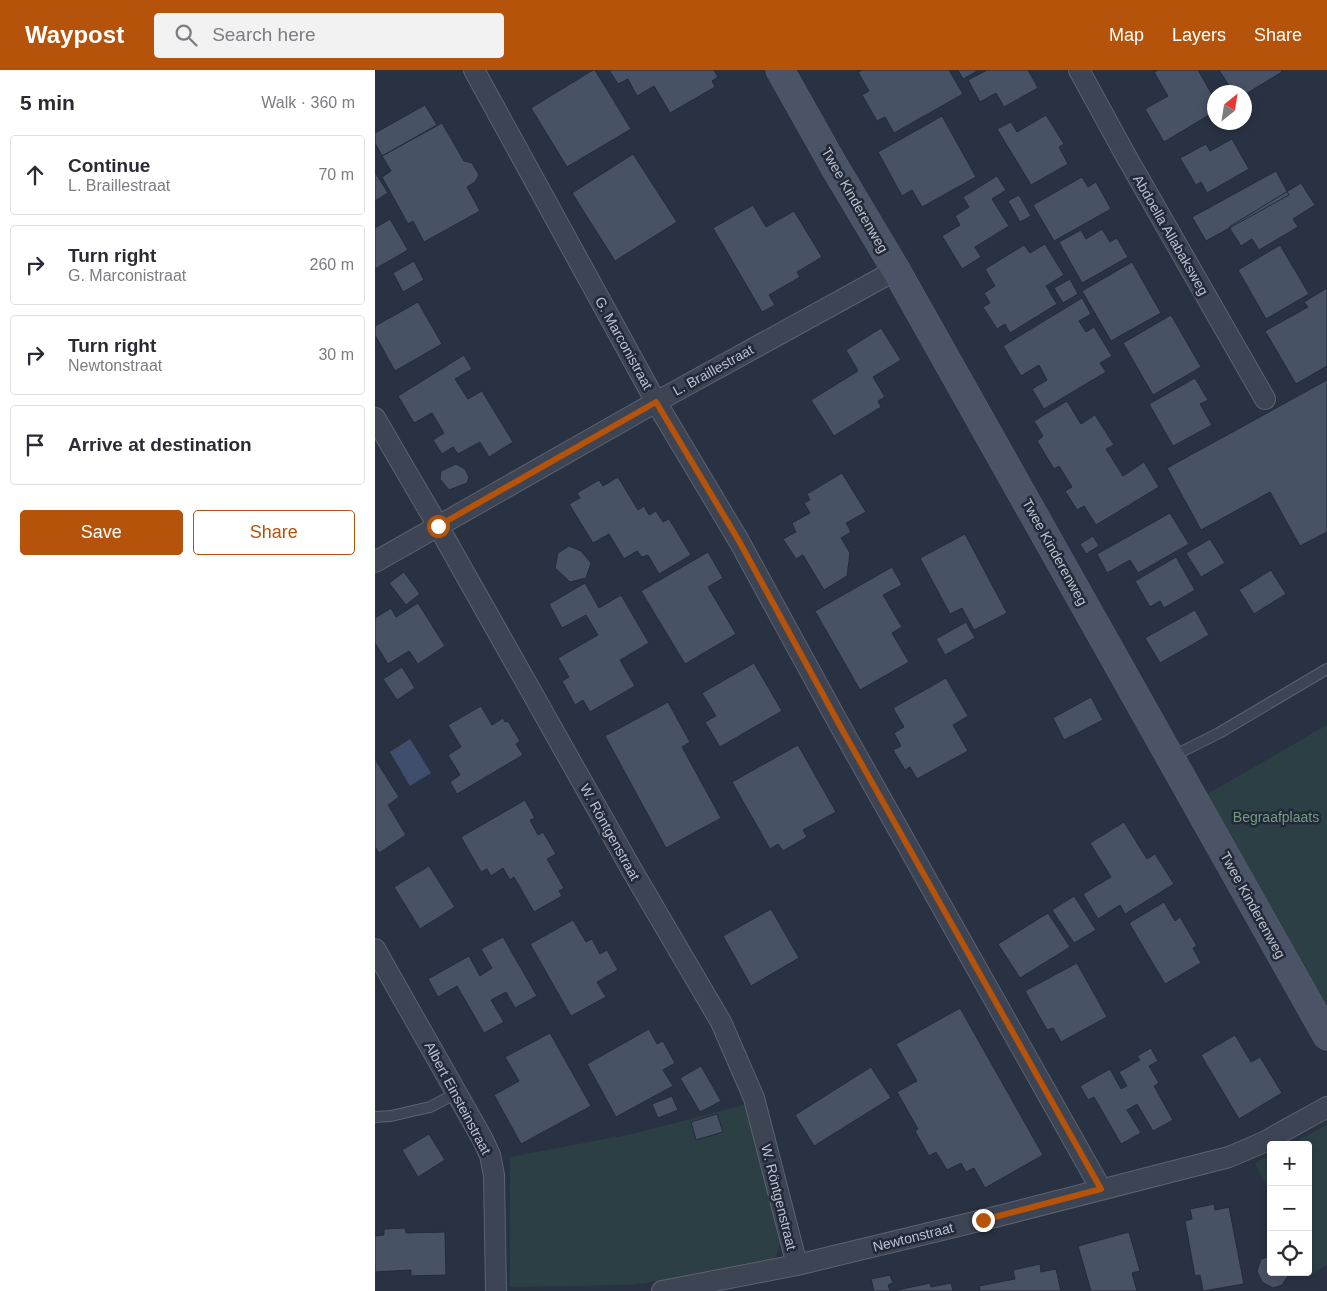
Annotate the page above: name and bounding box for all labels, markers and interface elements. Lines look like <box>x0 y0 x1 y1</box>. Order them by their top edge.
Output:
search box <box>154 13 504 58</box>
text: Waypost <box>25 21 124 48</box>
icon: search <box>172 21 200 49</box>
text: Search here <box>212 24 316 45</box>
text: Map <box>1109 25 1144 45</box>
text: Layers <box>1172 25 1226 45</box>
text: Share <box>1254 25 1302 45</box>
north arrow <box>1207 85 1252 130</box>
text: 5 min <box>20 91 75 114</box>
text: Walk · 360 m <box>261 94 355 111</box>
street label: Twee Kinderenweg <box>818 144 892 256</box>
text: Continue <box>68 155 150 176</box>
icon: ahead <box>21 161 49 189</box>
text: 70 m <box>318 166 354 183</box>
street label: Abdoella Allabaksweg <box>1130 172 1212 298</box>
text: L. Braillestraat <box>68 177 170 194</box>
text: Turn right <box>68 245 156 266</box>
icon: right <box>21 251 49 279</box>
text: 260 m <box>310 256 354 273</box>
text: G. Marconistraat <box>68 267 186 284</box>
street label: G. Marconistraat <box>592 294 656 392</box>
text: Turn right <box>68 335 156 356</box>
icon: right <box>21 341 49 369</box>
street label: L. Braillestraat <box>670 341 756 399</box>
text: 30 m <box>318 346 354 363</box>
text: Newtonstraat <box>68 357 162 374</box>
icon: arrive <box>21 431 49 459</box>
text: Arrive at destination <box>68 434 252 455</box>
street label: Twee Kinderenweg <box>1019 496 1091 608</box>
button: Save <box>20 510 183 555</box>
button: Share <box>193 510 355 555</box>
route start <box>427 515 450 538</box>
street label: W. Röntgenstraat <box>577 781 643 883</box>
park label: Begraafplaats <box>1233 809 1319 825</box>
street label: Twee Kinderenweg <box>1217 849 1289 961</box>
street label: Albert Einsteinstraat <box>422 1039 495 1157</box>
map controls <box>1267 1141 1312 1276</box>
button: + <box>1267 1141 1312 1186</box>
street label: W. Röntgenstraat <box>758 1143 800 1252</box>
button: − <box>1267 1186 1312 1231</box>
route end <box>972 1209 995 1232</box>
street label: Newtonstraat <box>871 1219 955 1255</box>
button: locate <box>1267 1231 1312 1276</box>

